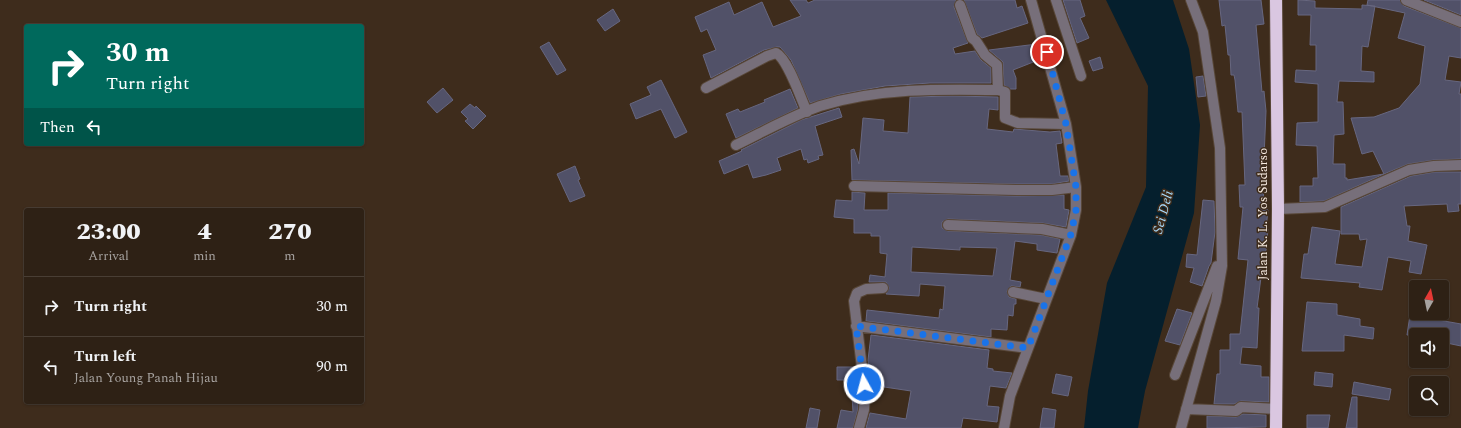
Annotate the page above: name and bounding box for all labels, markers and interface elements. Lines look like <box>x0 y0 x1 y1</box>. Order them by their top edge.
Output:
text: 30 m <box>106 31 170 74</box>
pin <box>1030 35 1064 69</box>
icon: right <box>40 40 92 92</box>
icon: arrive <box>1036 41 1058 63</box>
text: Turn right <box>106 70 189 97</box>
text: Then <box>40 116 75 139</box>
icon: left <box>83 116 105 138</box>
street label: Jalan K. L. Yos Sudarso <box>1253 148 1273 280</box>
water label: Sei Deli <box>1147 188 1179 236</box>
text: 23:00 <box>76 214 141 250</box>
text: 4 <box>197 214 212 250</box>
text: 270 <box>268 214 312 250</box>
text: Arrival <box>88 246 129 266</box>
text: min <box>193 246 216 266</box>
text: m <box>284 246 296 266</box>
north arrow <box>1409 280 1449 320</box>
map controls <box>1409 280 1449 416</box>
text: Turn right <box>74 295 147 318</box>
text: 30 m <box>316 295 348 318</box>
icon: right <box>40 296 62 318</box>
button: sound <box>1409 328 1449 368</box>
text: Turn left <box>74 345 136 368</box>
text: 90 m <box>316 355 348 378</box>
icon: left <box>40 356 62 378</box>
position arrow <box>843 363 885 405</box>
text: Jalan Young Panah Hijau <box>74 368 218 388</box>
button: search <box>1409 376 1449 416</box>

